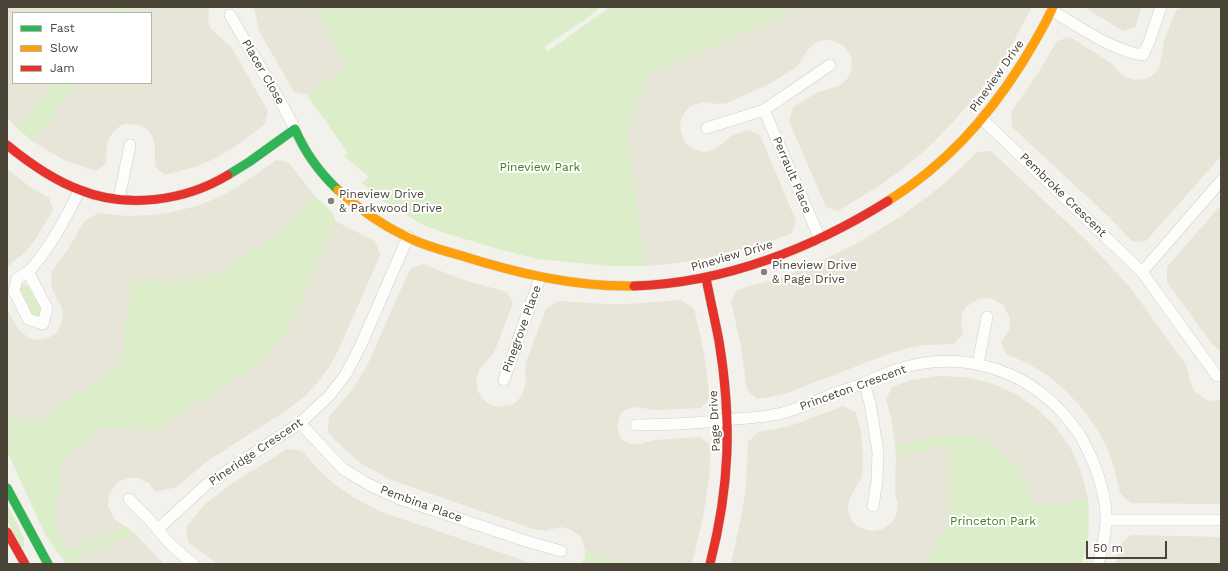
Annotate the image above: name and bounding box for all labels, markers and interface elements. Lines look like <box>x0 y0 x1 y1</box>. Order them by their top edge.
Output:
legend <box>12 12 152 84</box>
text: Fast <box>50 21 75 35</box>
street label: Placer Close <box>239 37 287 107</box>
street label: Pineview Drive <box>967 37 1027 115</box>
text: Slow <box>50 41 78 55</box>
text: Jam <box>50 61 75 75</box>
street label: Perrault Place <box>769 134 815 216</box>
street label: Pembroke Crescent <box>1017 150 1109 240</box>
park label: Pineview Park <box>500 160 580 174</box>
place label: Pineview Drive & Parkwood Drive <box>339 187 442 215</box>
marker: Pineview Drive & Parkwood Drive <box>326 196 336 206</box>
street label: Pineview Drive <box>689 237 775 275</box>
place label: Pineview Drive & Page Drive <box>772 258 857 286</box>
marker: Pineview Drive & Page Drive <box>759 267 769 277</box>
street label: Pinegrove Place <box>500 283 544 375</box>
street label: Princeton Crescent <box>798 362 908 414</box>
street label: Page Drive <box>706 390 724 452</box>
street label: Pineridge Crescent <box>206 415 306 489</box>
street label: Pembina Place <box>378 483 464 525</box>
park label: Princeton Park <box>950 514 1036 528</box>
scale bar <box>1088 533 1169 559</box>
text: 50 m <box>1093 541 1123 555</box>

